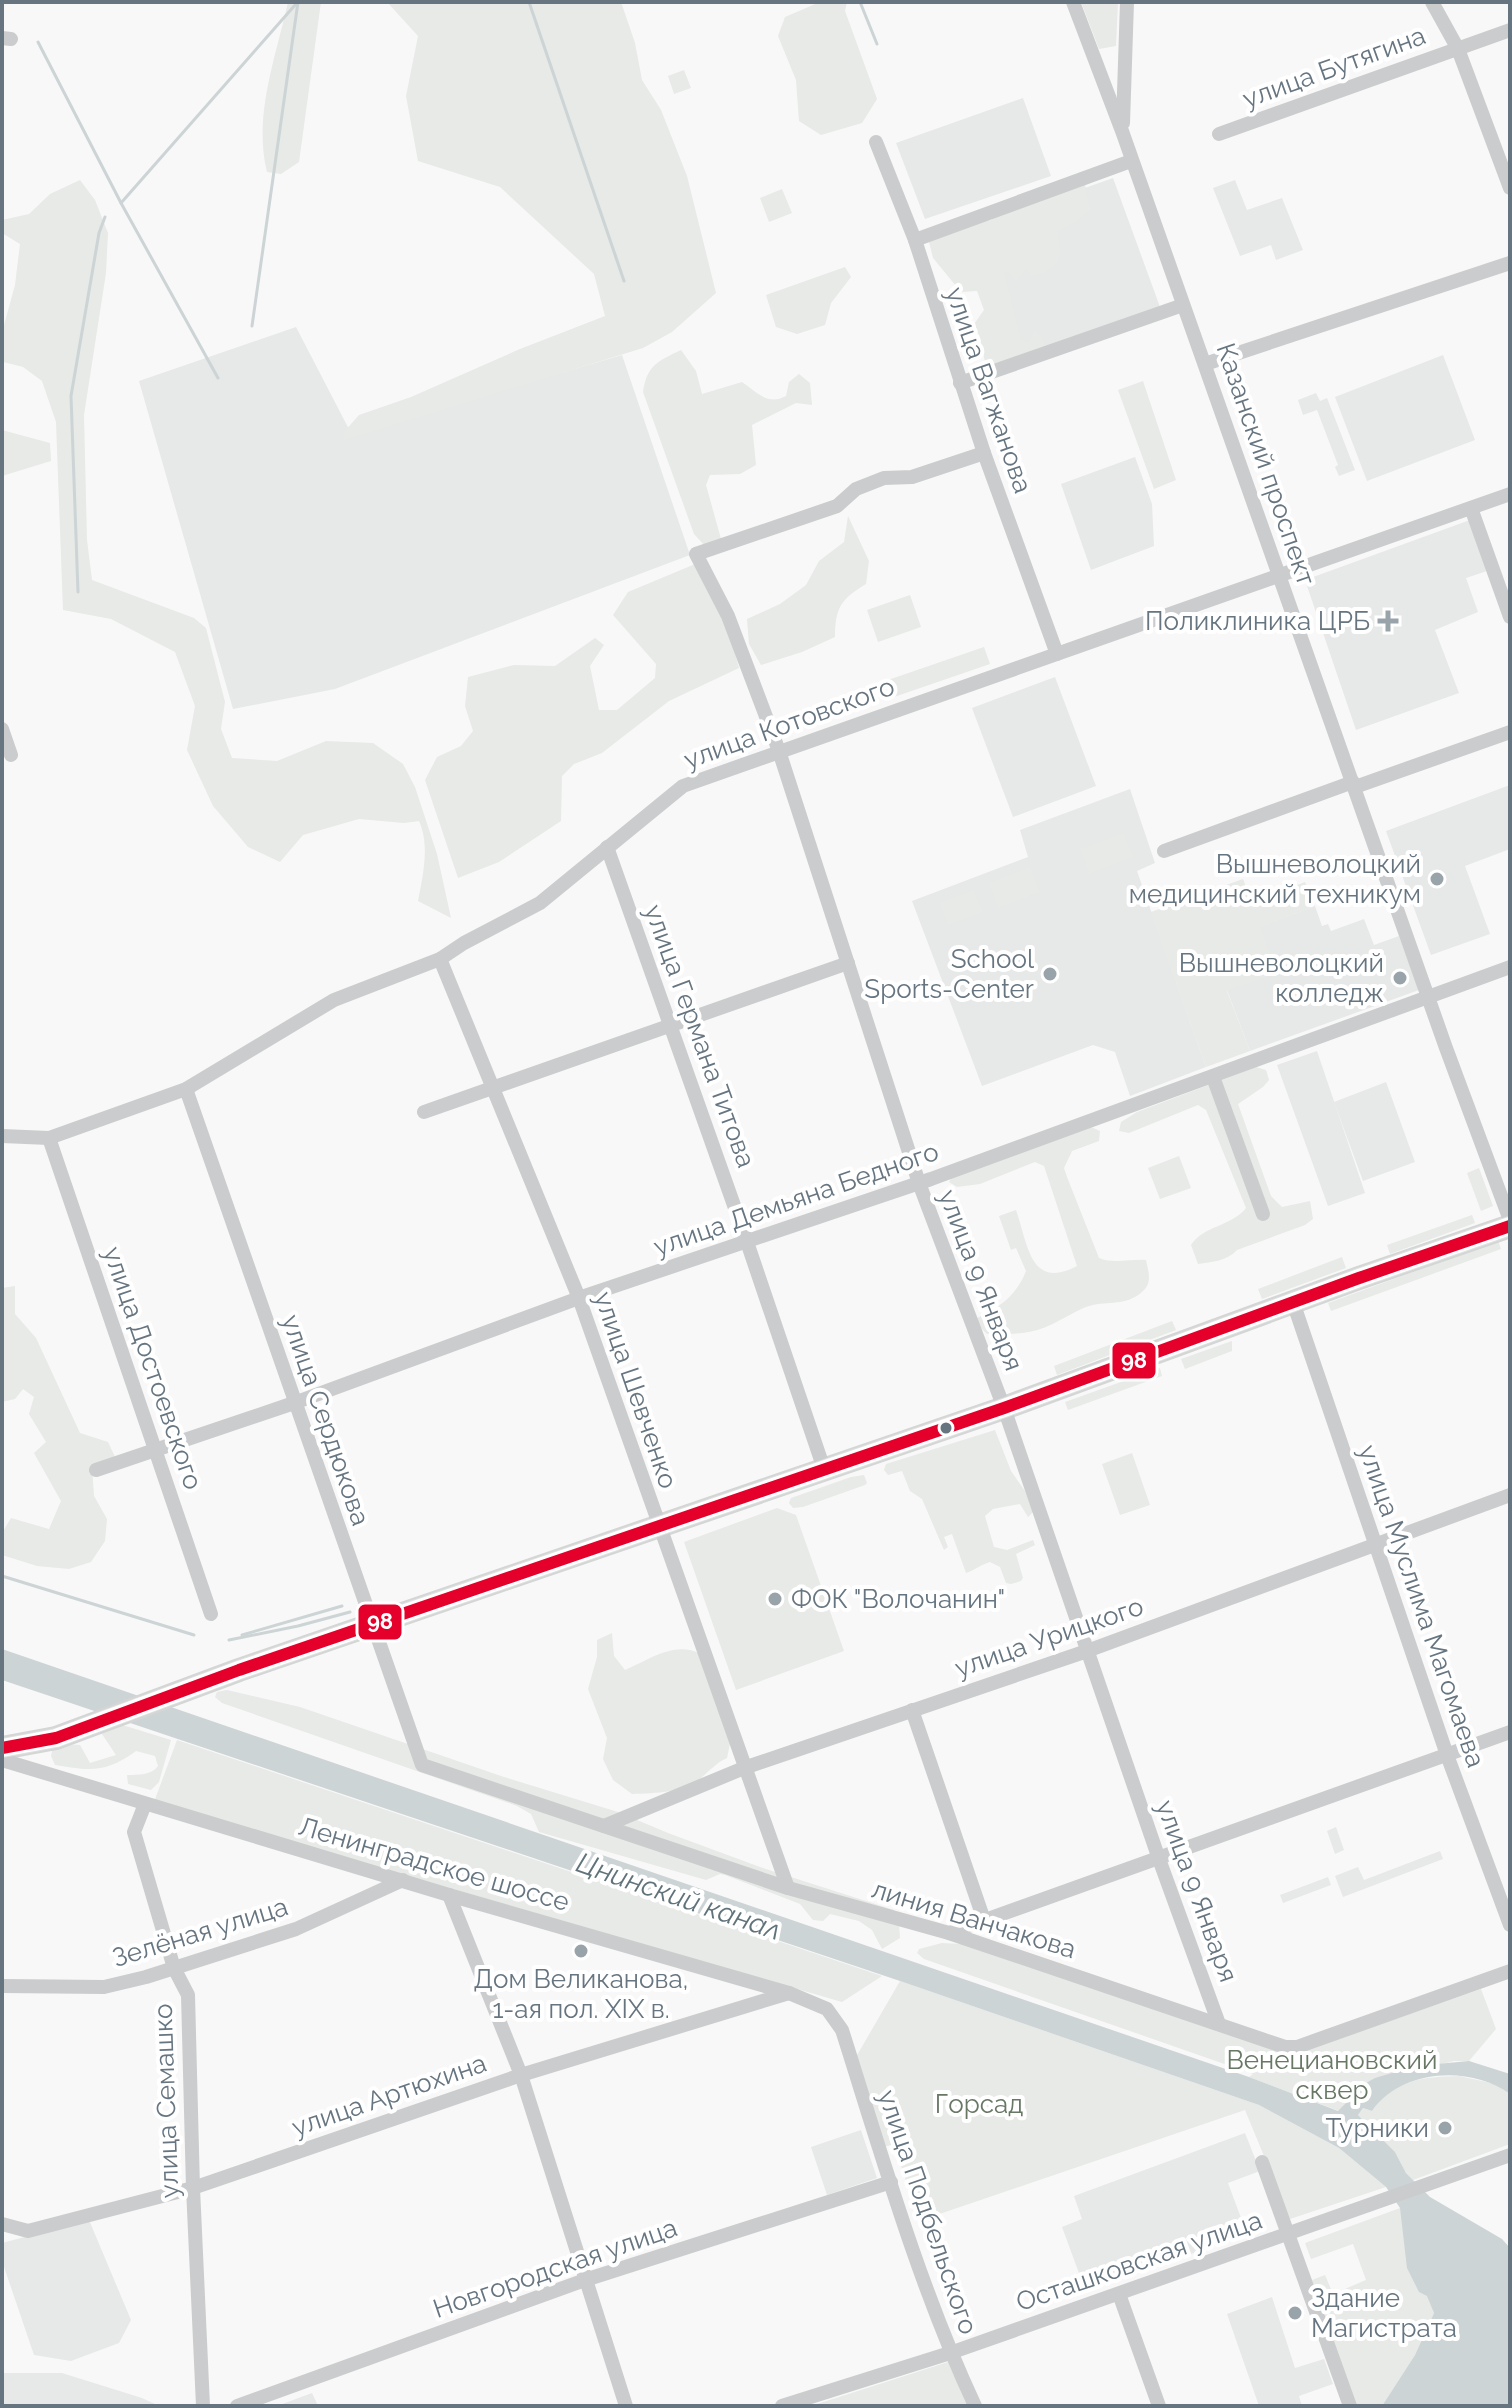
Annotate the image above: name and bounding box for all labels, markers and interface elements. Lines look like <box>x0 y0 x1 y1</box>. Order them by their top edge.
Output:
street label: улица Бутягина <box>1239 20 1429 114</box>
street label: улица Вагжанова <box>940 283 1038 497</box>
street label: Казанский проспект <box>1211 339 1321 589</box>
place label: Поликлиника ЦРБ <box>1145 606 1370 636</box>
marker: Поликлиника ЦРБ <box>1377 610 1399 632</box>
street label: улица Котовского <box>680 671 898 775</box>
place label: Вышневолоцкий медицинский техникум <box>1129 849 1421 909</box>
marker: Вышневолоцкий медицинский техникум <box>1428 870 1446 888</box>
street label: улица Германа Титова <box>638 901 762 1171</box>
place label: School Sports-Center <box>864 944 1035 1004</box>
place label: Вышневолоцкий колледж <box>1179 948 1384 1008</box>
marker: School Sports-Center <box>1041 965 1059 983</box>
marker: Вышневолоцкий колледж <box>1391 969 1409 987</box>
street label: улица Демьяна Бедного <box>650 1136 942 1262</box>
street label: улица 9 Января <box>933 1185 1029 1375</box>
street label: улица Достоевского <box>97 1243 209 1493</box>
street label: улица Шевченко <box>588 1288 684 1492</box>
street label: улица Сердюкова <box>276 1311 376 1529</box>
line badge: 98 <box>1111 1341 1157 1380</box>
text: 98 <box>1121 1347 1147 1373</box>
unlabelled marker <box>938 1420 954 1436</box>
street label: улица Муслима Магомаева <box>1353 1441 1491 1771</box>
place label: ФОК "Волочанин" <box>791 1584 1005 1614</box>
marker: ФОК "Волочанин" <box>766 1590 784 1608</box>
street label: улица Урицкого <box>951 1591 1147 1683</box>
line badge: 98 <box>357 1603 403 1641</box>
text: 98 <box>367 1608 393 1634</box>
street label: улица 9 Января <box>1150 1796 1244 1986</box>
street label: Ленинградское шоссе <box>295 1811 573 1917</box>
water label: Цнинский канал <box>572 1846 786 1947</box>
street label: линия Ванчакова <box>868 1874 1080 1964</box>
street label: Зелёная улица <box>109 1891 291 1973</box>
marker: Дом Великанова, 1-ая пол. XIX в. <box>572 1942 590 1960</box>
place label: Дом Великанова, 1-ая пол. XIX в. <box>474 1964 688 2024</box>
street label: улица Семашко <box>148 2003 184 2199</box>
park label: Венециановский сквер <box>1227 2045 1437 2105</box>
street label: улица Артюхина <box>288 2048 490 2142</box>
street label: улица Подбельского <box>872 2086 984 2338</box>
park label: Горсад <box>935 2089 1023 2119</box>
place label: Турники <box>1326 2113 1429 2143</box>
marker: Турники <box>1436 2119 1454 2137</box>
street label: Осташковская улица <box>1012 2205 1266 2317</box>
street label: Новгородская улица <box>429 2212 681 2324</box>
place label: Здание Магистрата <box>1311 2283 1457 2343</box>
marker: Здание Магистрата <box>1286 2304 1304 2322</box>

